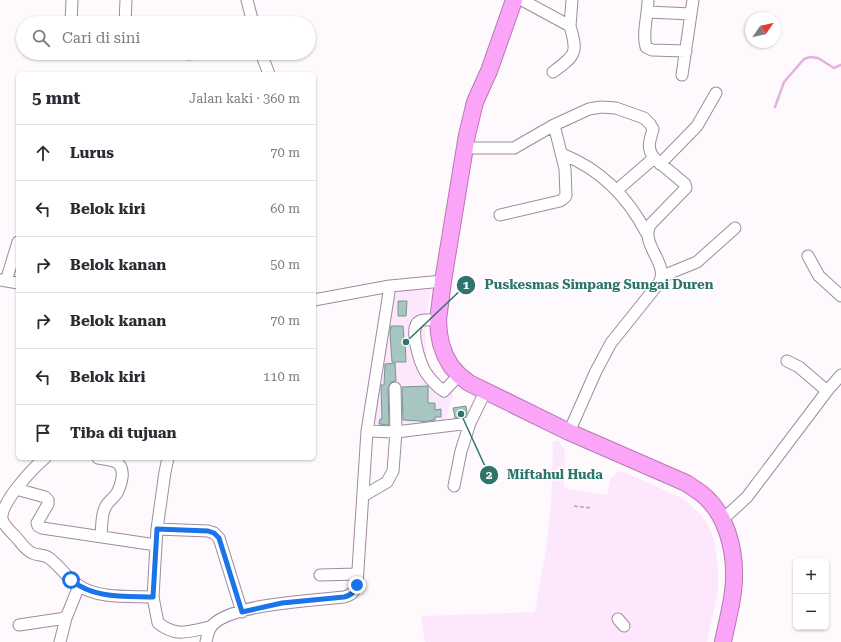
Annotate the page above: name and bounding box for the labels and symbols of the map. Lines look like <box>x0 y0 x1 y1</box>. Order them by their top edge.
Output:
north arrow <box>745 12 781 48</box>
callout: Puskesmas Simpang Sungai Duren <box>456 272 721 297</box>
text: Puskesmas Simpang Sungai Duren <box>485 277 714 292</box>
text: 1 <box>463 278 470 292</box>
callout: Miftahul Huda <box>479 462 611 487</box>
text: Miftahul Huda <box>507 467 603 482</box>
text: 2 <box>486 468 493 482</box>
route start <box>62 571 80 589</box>
route end <box>348 576 366 594</box>

